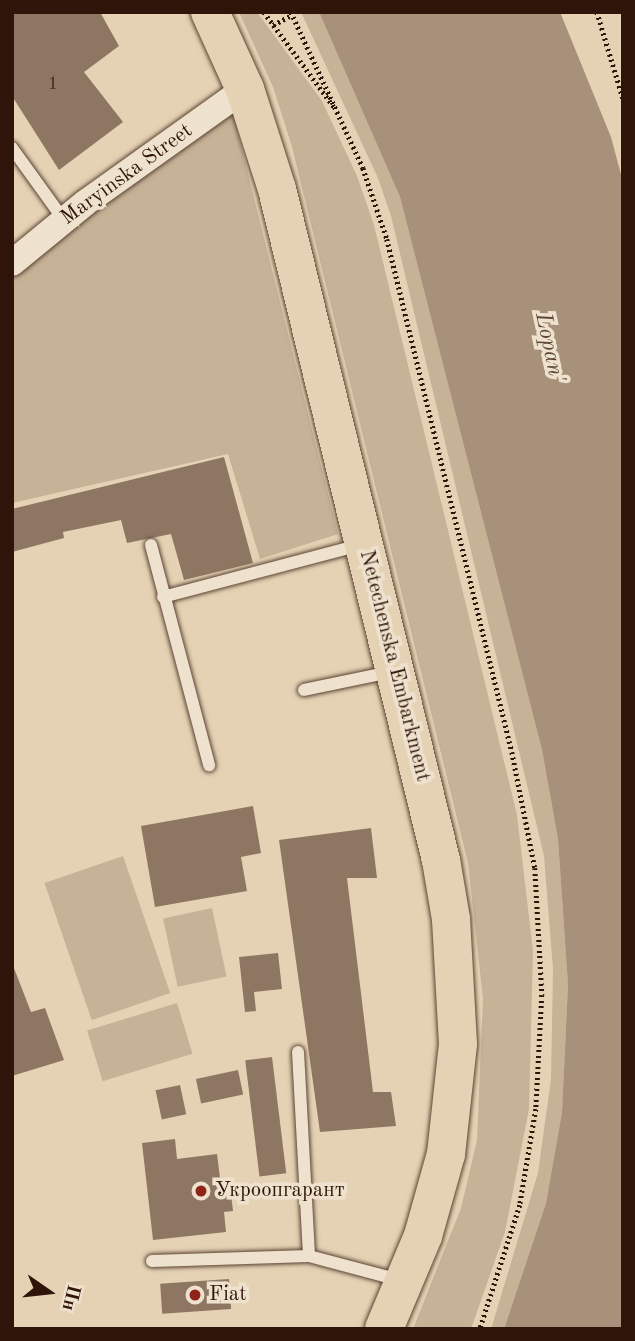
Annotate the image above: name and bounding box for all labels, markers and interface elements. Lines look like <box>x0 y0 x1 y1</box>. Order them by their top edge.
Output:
house number: 1 <box>48 73 58 95</box>
street label: Maryinska Street <box>56 119 198 231</box>
water label: Lopan' <box>528 310 570 384</box>
street label: Netechenska Embarkment <box>353 548 435 784</box>
place label: Укроопгарант <box>215 1178 345 1204</box>
marker: Укроопгарант <box>193 1183 209 1199</box>
north arrow <box>14 1257 84 1327</box>
text: Пн <box>57 1282 82 1312</box>
place label: Fiat <box>209 1282 247 1308</box>
marker: Fiat <box>187 1287 203 1303</box>

